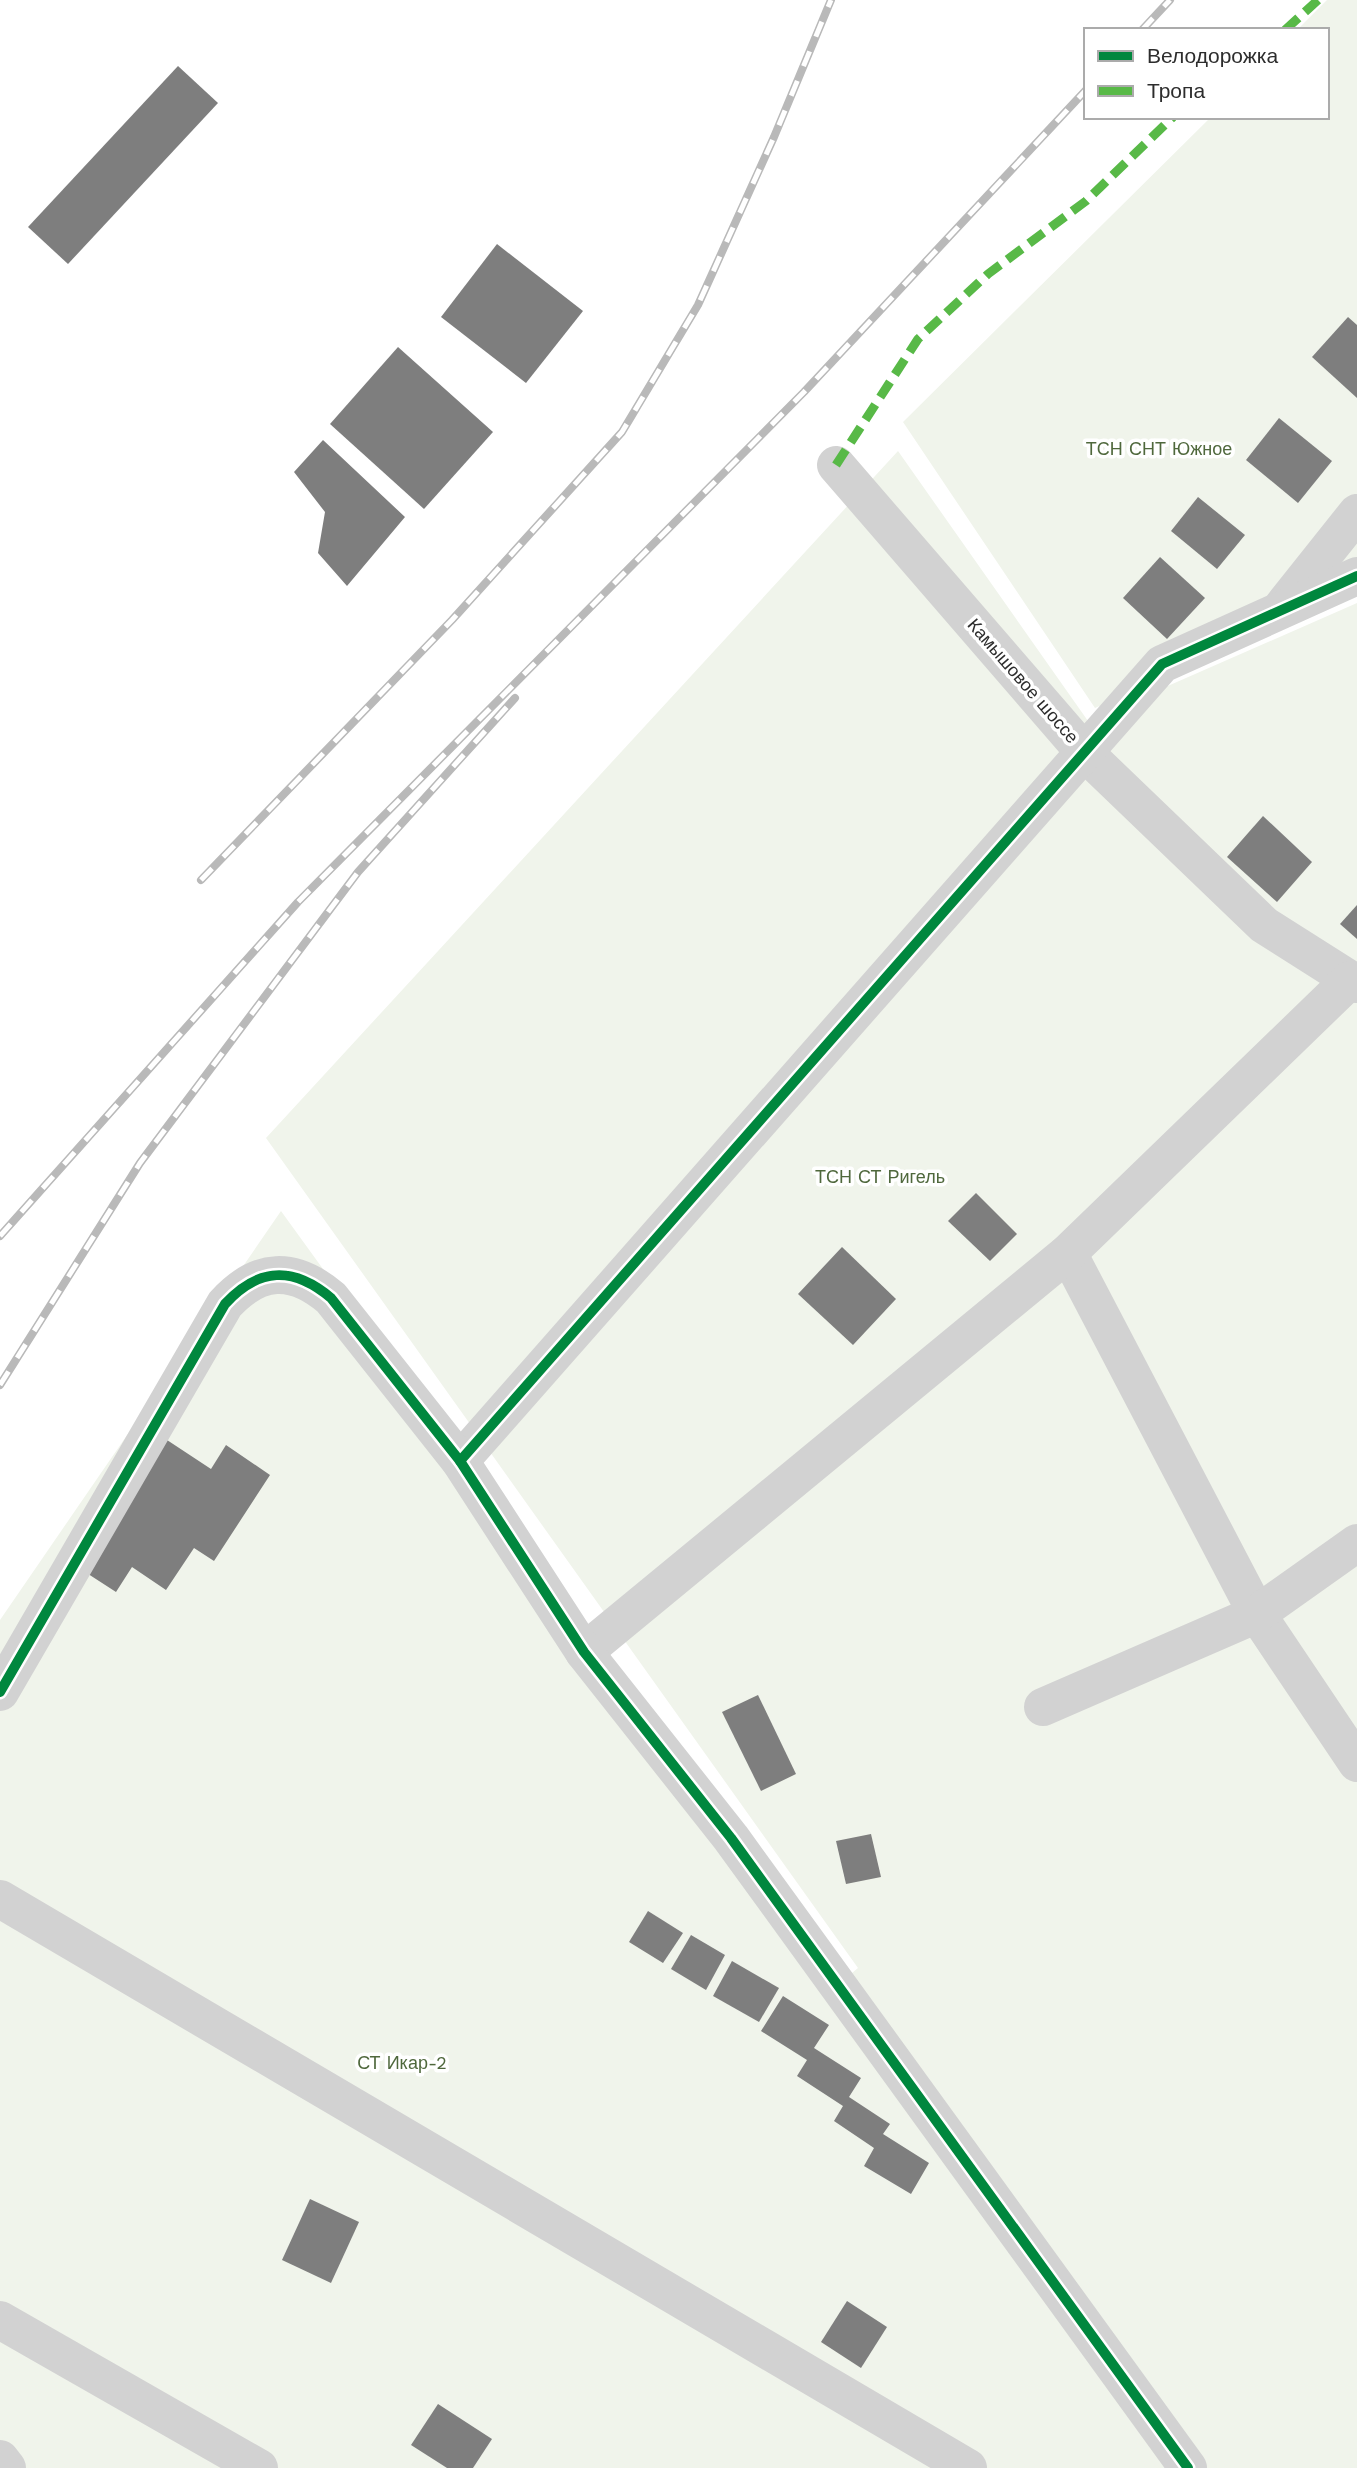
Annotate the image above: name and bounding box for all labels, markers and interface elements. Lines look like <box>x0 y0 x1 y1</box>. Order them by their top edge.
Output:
legend <box>1084 28 1329 119</box>
text: Велодорожка <box>1147 43 1278 68</box>
text: Тропа <box>1147 78 1205 103</box>
park label: ТСН СНТ Южное <box>1086 438 1232 459</box>
street label: Камышовое шоссе <box>964 614 1083 747</box>
park label: ТСН СТ Ригель <box>815 1166 945 1187</box>
park label: СТ Икар-2 <box>357 2052 447 2073</box>

